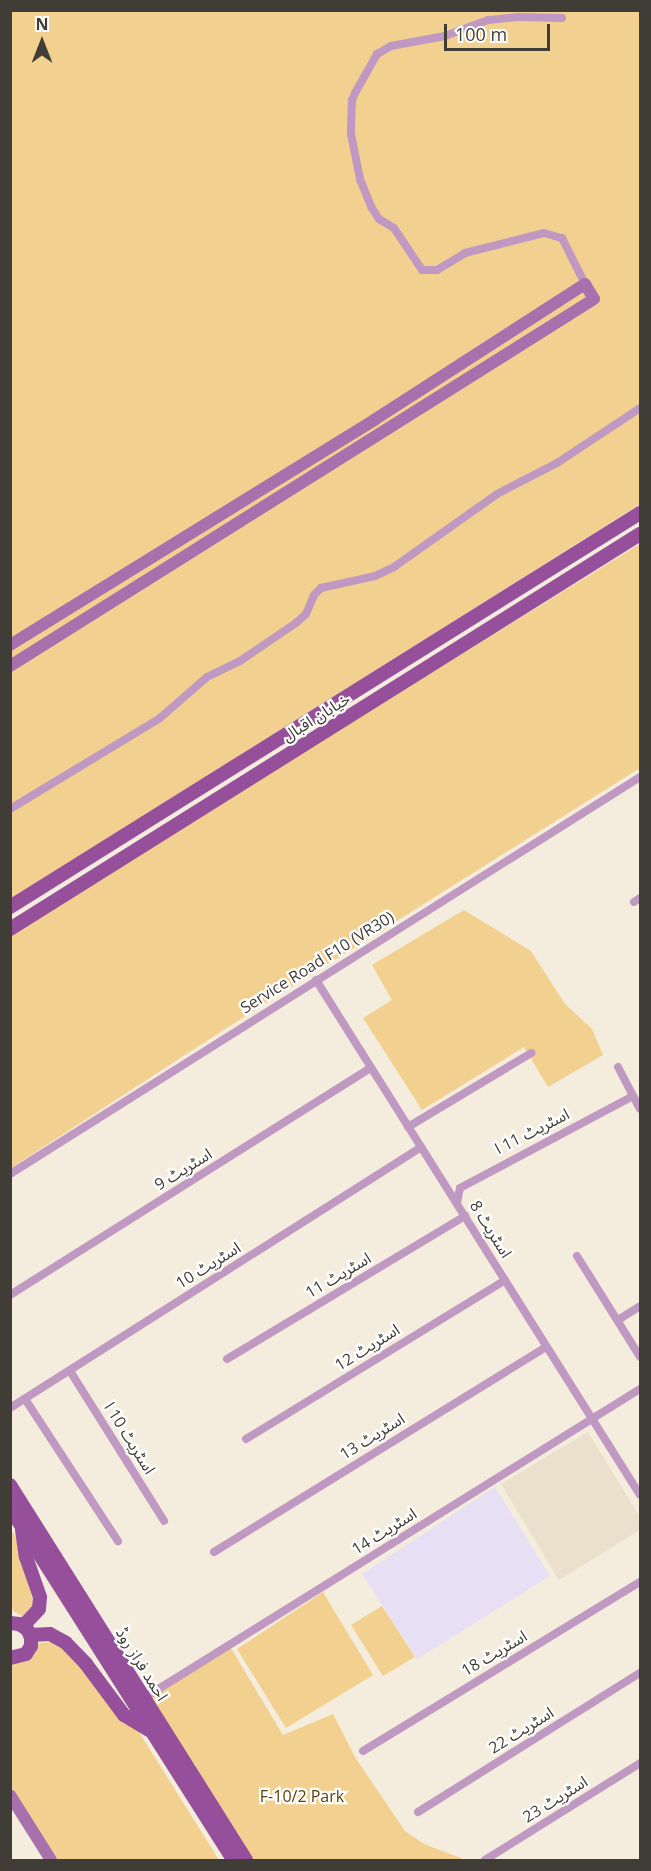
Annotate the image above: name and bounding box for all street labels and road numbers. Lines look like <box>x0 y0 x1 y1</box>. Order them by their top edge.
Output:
street label: خیابان اقبال <box>279 689 353 745</box>
street label: Service Road F10 (VR30) <box>237 907 397 1017</box>
street label: اسٹریٹ 11 ا <box>492 1104 572 1158</box>
street label: اسٹریٹ 9 <box>151 1144 215 1194</box>
street label: اسٹریٹ 8 <box>466 1197 516 1261</box>
street label: اسٹریٹ 10 <box>172 1238 244 1292</box>
street label: اسٹریٹ 11 <box>302 1248 374 1302</box>
street label: اسٹریٹ 12 <box>331 1320 403 1374</box>
street label: اسٹریٹ 10 ا <box>100 1399 160 1477</box>
street label: اسٹریٹ 13 <box>336 1409 408 1463</box>
street label: اسٹریٹ 14 <box>348 1504 420 1558</box>
street label: احمد فراز روڈ <box>112 1624 172 1704</box>
street label: اسٹریٹ 18 <box>458 1626 530 1680</box>
street label: اسٹریٹ 22 <box>485 1703 557 1757</box>
street label: اسٹریٹ 23 <box>519 1772 591 1826</box>

